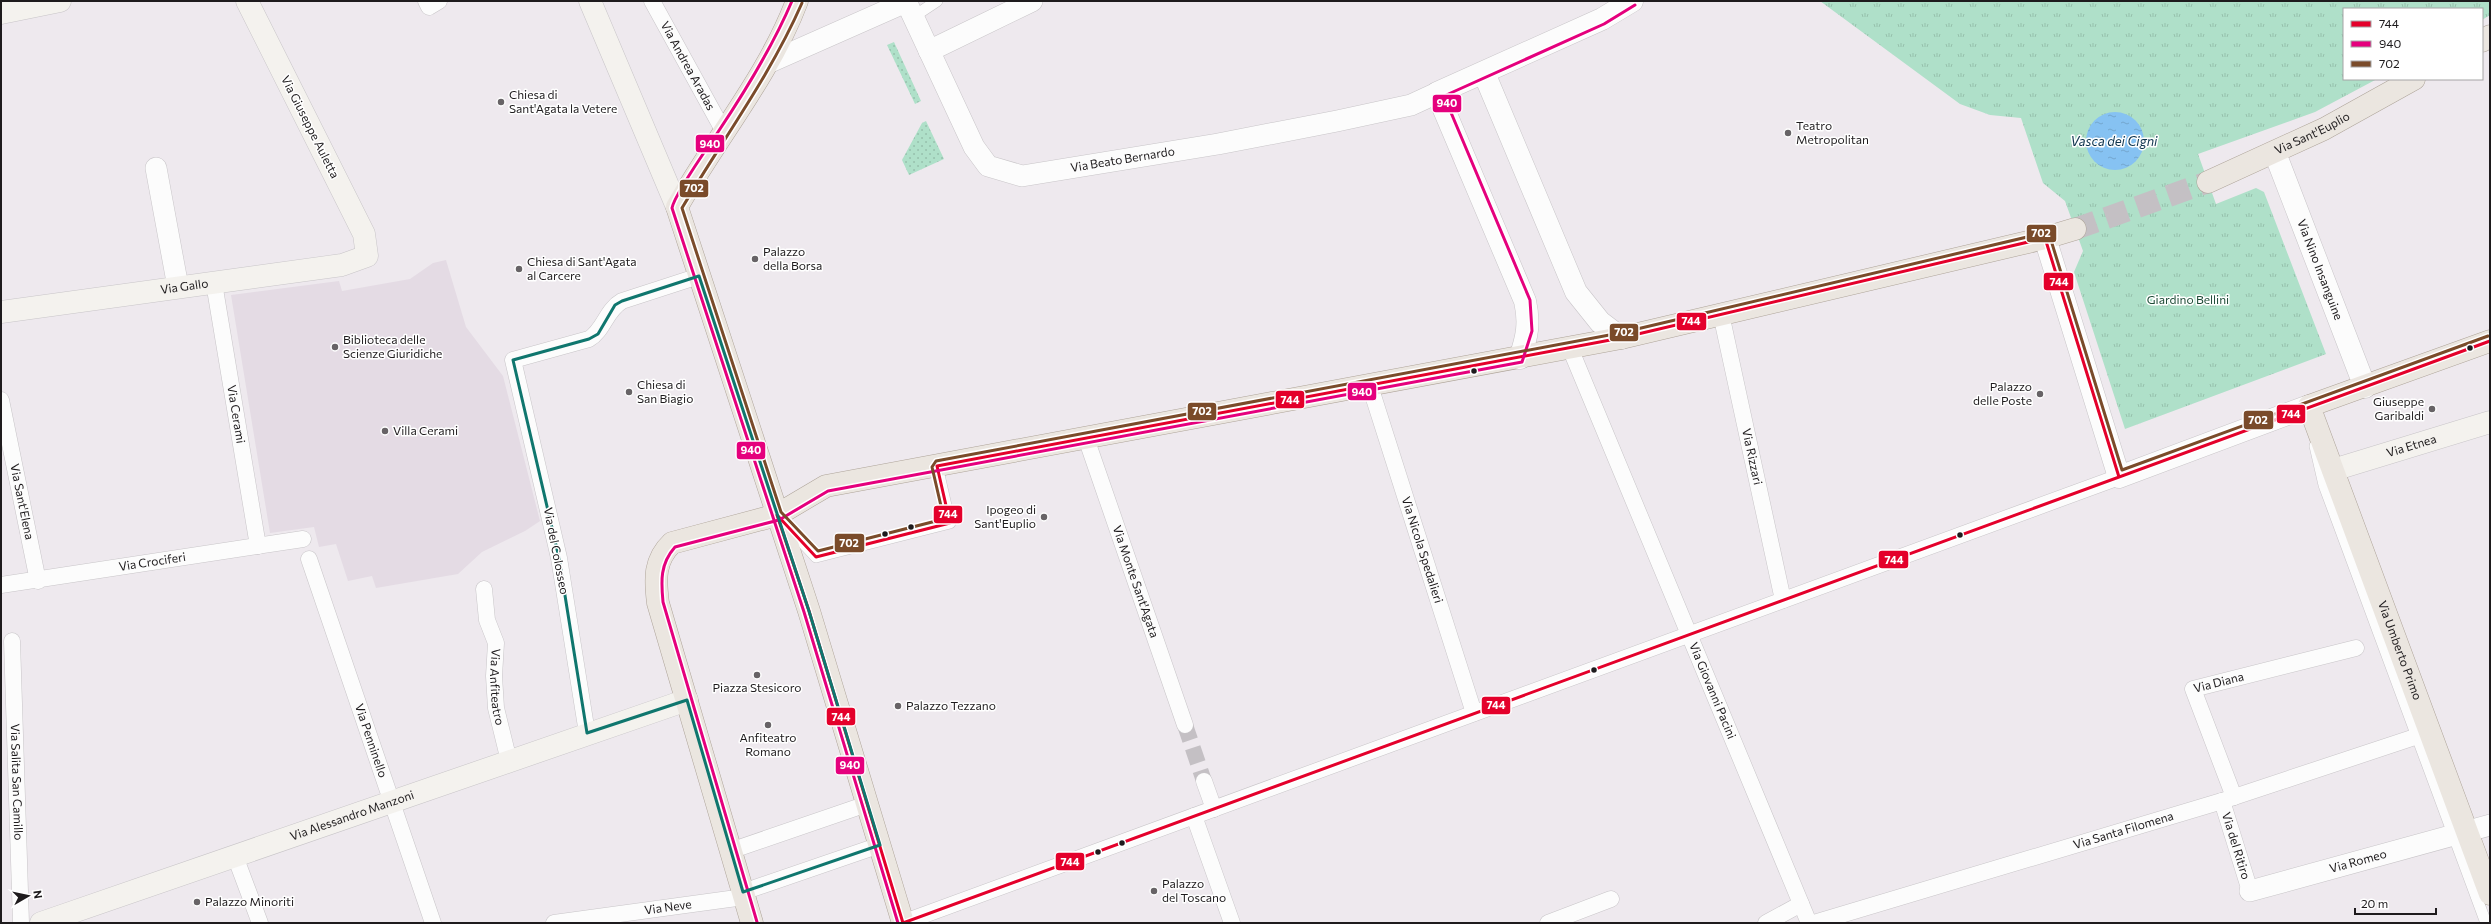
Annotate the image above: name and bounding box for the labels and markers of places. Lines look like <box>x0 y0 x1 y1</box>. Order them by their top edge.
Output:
place label: Chiesa di Sant'Agata la Vetere <box>509 87 617 115</box>
marker: Chiesa di Sant'Agata la Vetere <box>496 97 506 107</box>
place label: Teatro Metropolitan <box>1796 118 1869 146</box>
marker: Teatro Metropolitan <box>1783 128 1793 138</box>
place label: Palazzo della Borsa <box>763 244 822 272</box>
place label: Chiesa di Sant'Agata al Carcere <box>527 254 637 282</box>
marker: Palazzo della Borsa <box>750 254 760 264</box>
marker: Chiesa di Sant'Agata al Carcere <box>514 264 524 274</box>
place label: Biblioteca delle Scienze Giuridiche <box>343 332 442 360</box>
marker: Biblioteca delle Scienze Giuridiche <box>330 342 340 352</box>
unlabelled marker <box>2465 343 2475 353</box>
unlabelled marker <box>1469 366 1479 376</box>
place label: Chiesa di San Biagio <box>637 377 693 405</box>
place label: Palazzo delle Poste <box>1973 379 2032 407</box>
marker: Chiesa di San Biagio <box>624 387 634 397</box>
marker: Palazzo delle Poste <box>2035 389 2045 399</box>
place label: Giuseppe Garibaldi <box>2373 394 2424 422</box>
marker: Giuseppe Garibaldi <box>2427 404 2437 414</box>
place label: Villa Cerami <box>393 423 458 437</box>
marker: Villa Cerami <box>380 426 390 436</box>
place label: Ipogeo di Sant'Euplio <box>974 502 1036 530</box>
marker: Ipogeo di Sant'Euplio <box>1039 512 1049 522</box>
unlabelled marker <box>906 522 916 532</box>
unlabelled marker <box>880 529 890 539</box>
unlabelled marker <box>1955 530 1965 540</box>
unlabelled marker <box>1589 665 1599 675</box>
marker: Piazza Stesicoro <box>752 670 762 680</box>
place label: Piazza Stesicoro <box>713 680 801 694</box>
place label: Palazzo Tezzano <box>906 698 996 712</box>
marker: Palazzo Tezzano <box>893 701 903 711</box>
marker: Anfiteatro Romano <box>763 720 773 730</box>
place label: Anfiteatro Romano <box>739 730 797 758</box>
unlabelled marker <box>1117 838 1127 848</box>
unlabelled marker <box>1093 847 1103 857</box>
place label: Palazzo del Toscano <box>1162 876 1226 904</box>
marker: Palazzo del Toscano <box>1149 886 1159 896</box>
place label: Palazzo Minoriti <box>205 894 294 908</box>
marker: Palazzo Minoriti <box>192 897 202 907</box>

